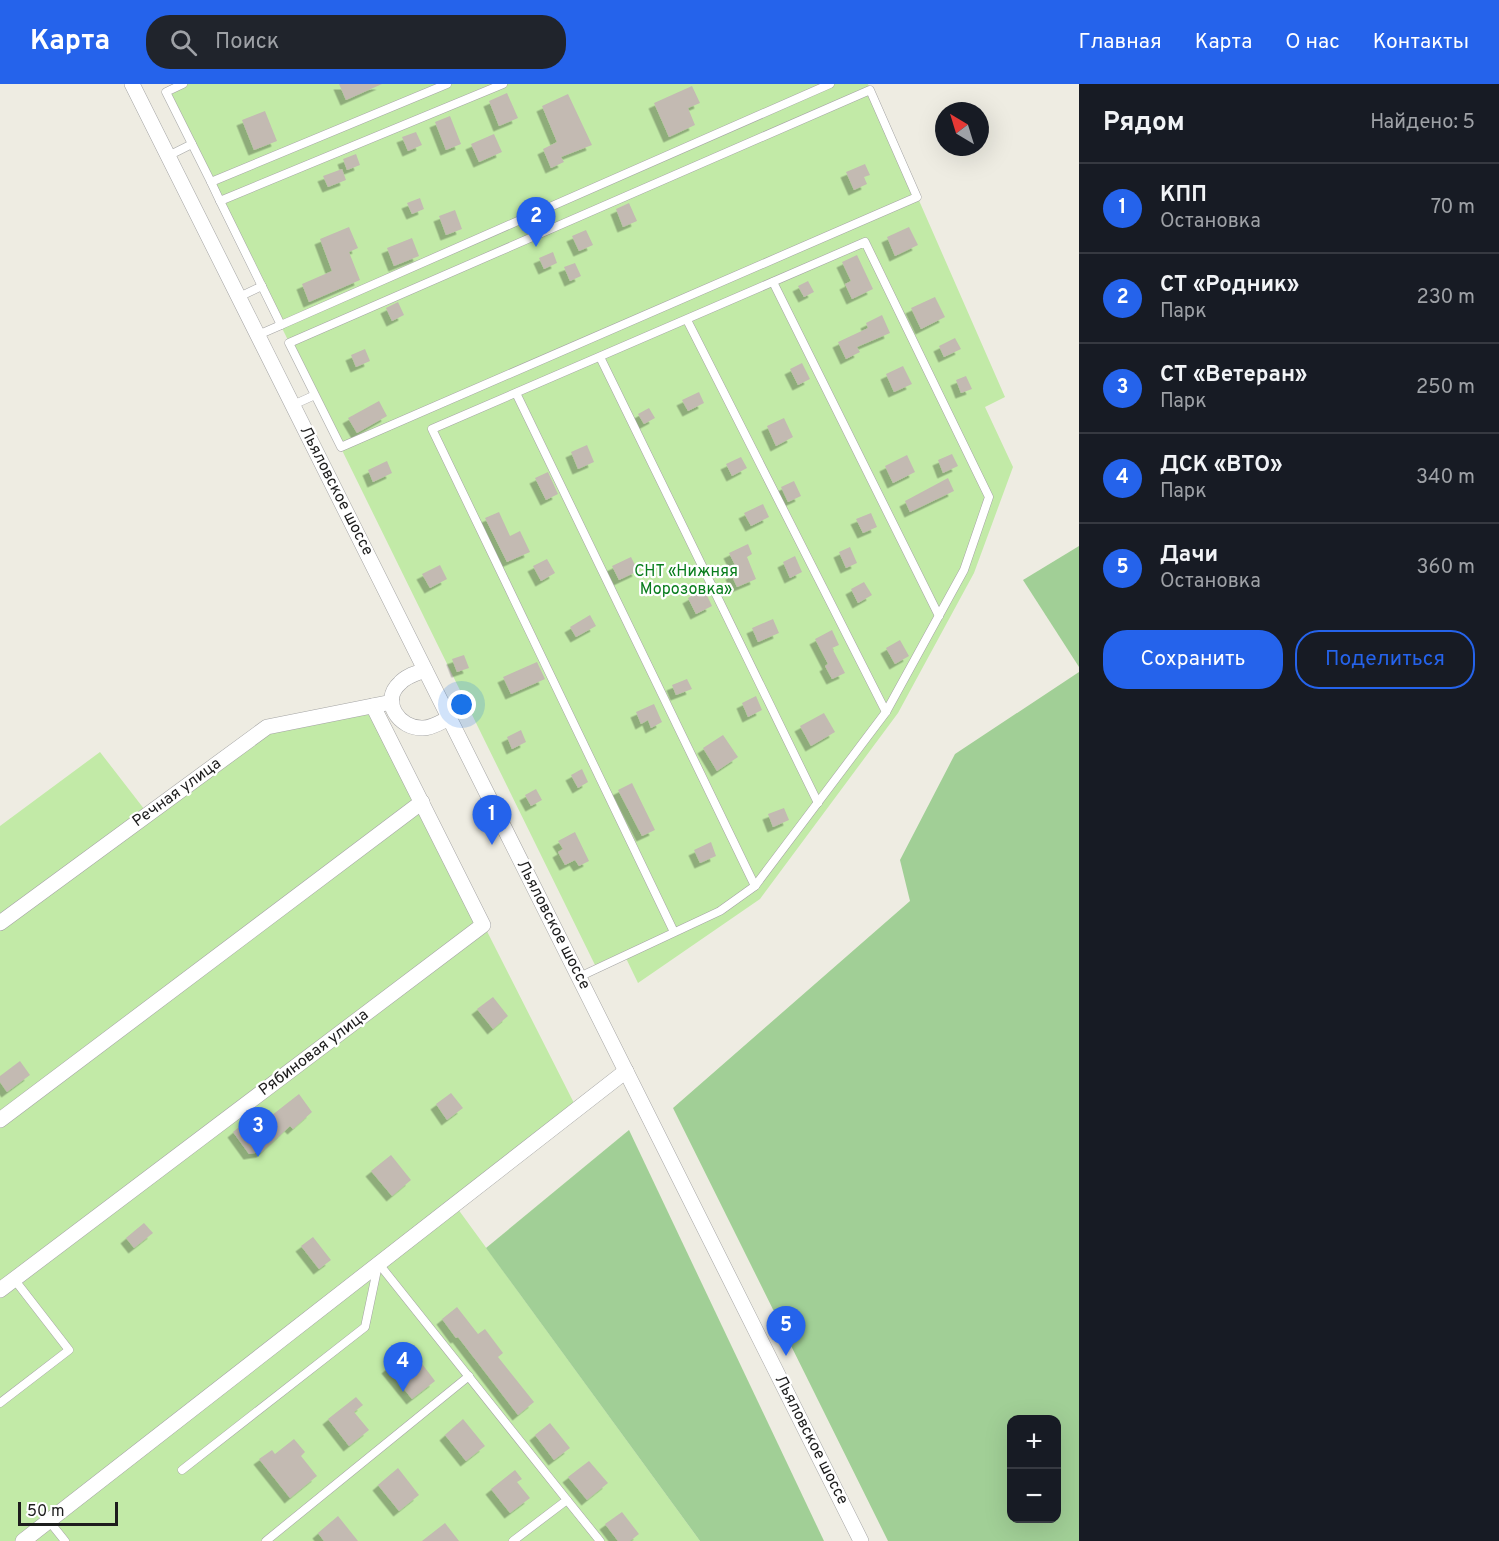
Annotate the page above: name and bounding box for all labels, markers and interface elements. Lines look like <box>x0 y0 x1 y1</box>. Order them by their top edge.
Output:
search box <box>146 15 566 69</box>
text: Карта <box>30 24 110 60</box>
icon: search <box>167 26 200 59</box>
text: Поиск <box>215 29 279 56</box>
text: Главная <box>1078 29 1162 56</box>
text: Карта <box>1195 29 1252 56</box>
text: О нас <box>1285 29 1340 56</box>
text: Контакты <box>1373 29 1469 56</box>
north arrow <box>935 102 989 156</box>
text: Рядом <box>1103 107 1185 140</box>
text: Найдено: 5 <box>1370 110 1475 136</box>
text: КПП <box>1160 182 1207 209</box>
text: 1 <box>1119 195 1127 221</box>
text: 70 m <box>1431 195 1475 221</box>
pin: 2 <box>516 198 556 247</box>
text: Остановка <box>1160 209 1261 235</box>
text: СТ «Родник» <box>1160 272 1299 299</box>
text: 2 <box>1116 285 1129 311</box>
text: 230 m <box>1416 285 1475 311</box>
text: Парк <box>1160 299 1207 325</box>
text: СТ «Ветеран» <box>1160 362 1307 389</box>
text: 3 <box>1117 375 1129 401</box>
text: 250 m <box>1416 375 1475 401</box>
text: Парк <box>1160 389 1207 415</box>
street label: Льяловское шоссе <box>295 423 377 559</box>
text: ДСК «ВТО» <box>1160 452 1282 479</box>
text: 4 <box>1116 465 1129 491</box>
text: 340 m <box>1416 465 1475 491</box>
text: Парк <box>1160 479 1207 505</box>
text: Дачи <box>1160 542 1218 569</box>
text: 5 <box>1116 555 1129 581</box>
text: 360 m <box>1417 555 1475 581</box>
park label: СНТ «Нижняя Морозовка» <box>634 562 738 600</box>
text: Остановка <box>1160 569 1261 595</box>
button: Сохранить <box>1103 630 1283 689</box>
button: Поделиться <box>1295 630 1475 689</box>
your location <box>447 690 476 719</box>
street label: Речная улица <box>129 754 225 832</box>
pin: 1 <box>472 796 512 845</box>
street label: Льяловское шоссе <box>512 857 594 993</box>
street label: Рябиновая улица <box>255 1005 373 1101</box>
pin: 3 <box>238 1108 278 1157</box>
pin: 5 <box>766 1306 806 1356</box>
pin: 4 <box>384 1342 422 1392</box>
street label: Льяловское шоссе <box>770 1372 852 1508</box>
map controls <box>1007 1415 1061 1523</box>
button: + <box>1007 1415 1061 1469</box>
button: − <box>1007 1469 1061 1523</box>
scale bar <box>18 1499 118 1526</box>
text: 50 m <box>27 1502 65 1522</box>

